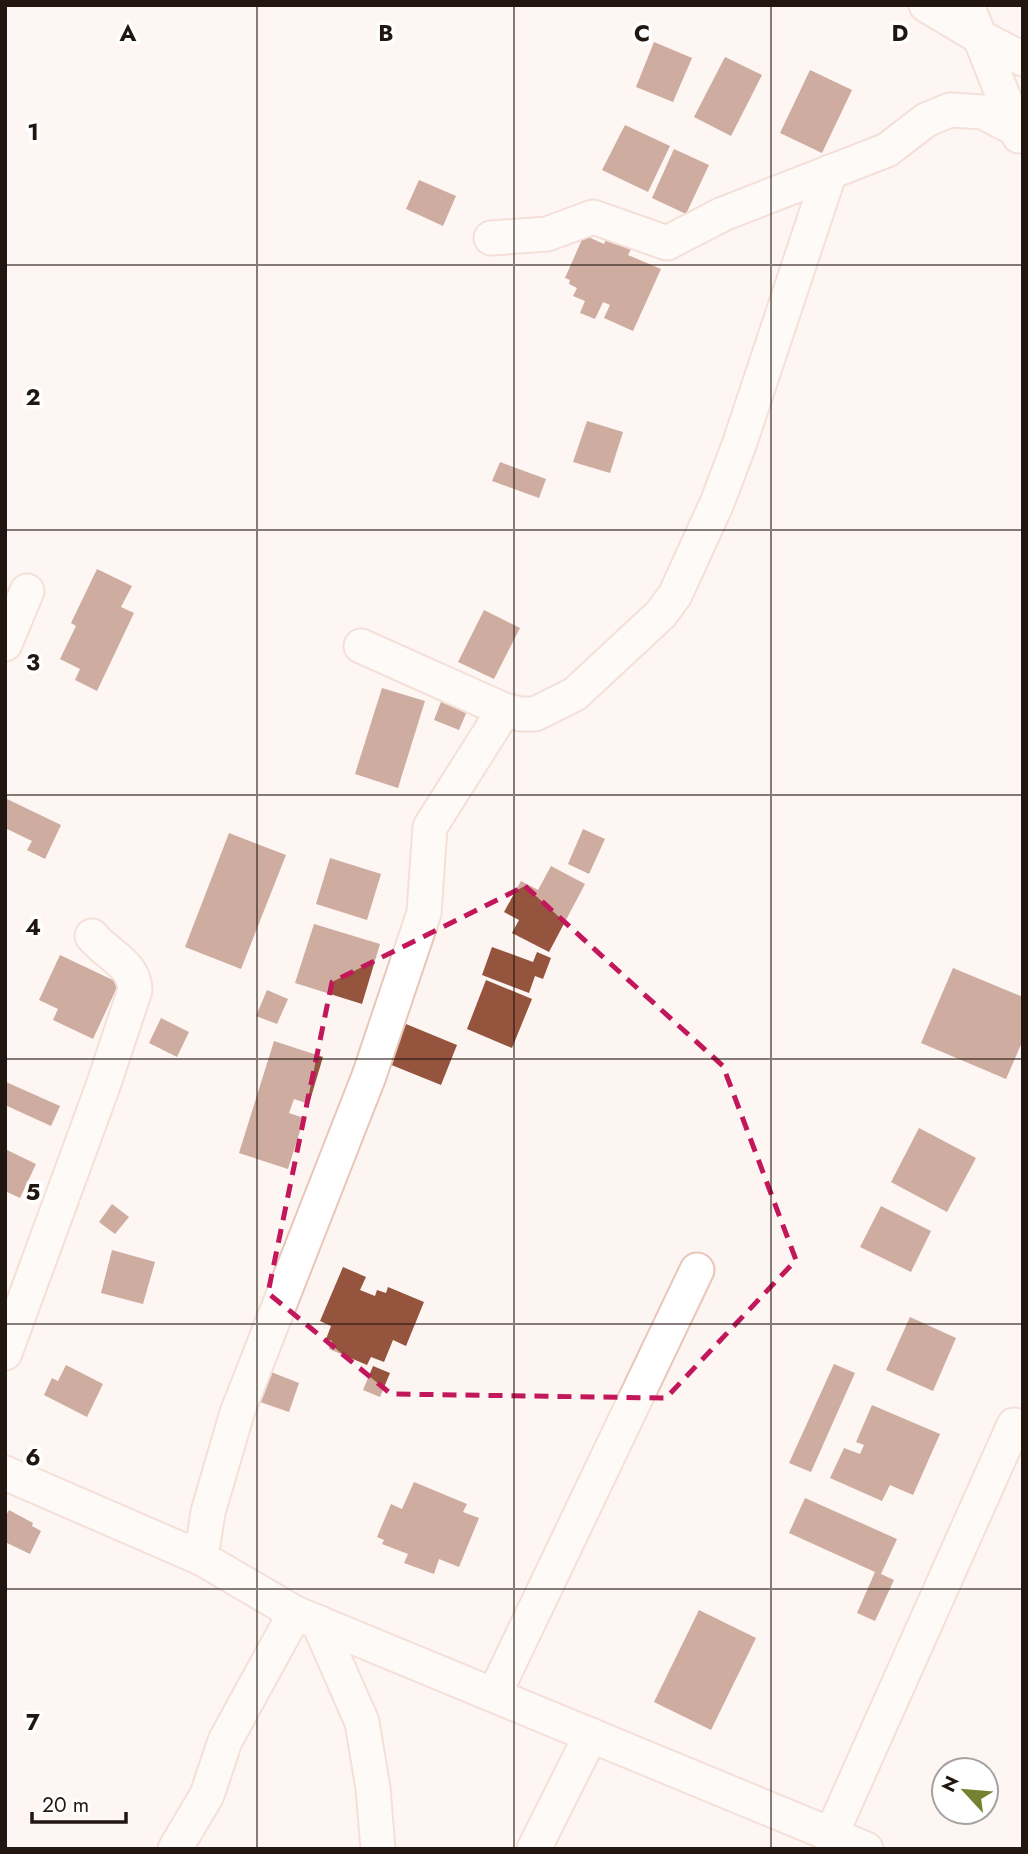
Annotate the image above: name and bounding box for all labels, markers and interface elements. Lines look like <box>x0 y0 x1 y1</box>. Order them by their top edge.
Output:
text: A <box>119 16 137 50</box>
text: B <box>378 16 394 50</box>
text: C <box>634 16 650 50</box>
text: D <box>892 16 909 50</box>
text: 1 <box>27 115 39 149</box>
text: 2 <box>25 380 41 414</box>
text: 3 <box>26 645 40 679</box>
text: 4 <box>25 910 41 944</box>
text: 5 <box>26 1175 40 1209</box>
text: 6 <box>25 1440 41 1474</box>
text: 7 <box>26 1705 40 1739</box>
north arrow <box>930 1756 1000 1826</box>
text: N <box>935 1771 966 1796</box>
scale bar <box>32 1780 126 1824</box>
text: 20 m <box>42 1790 89 1820</box>

